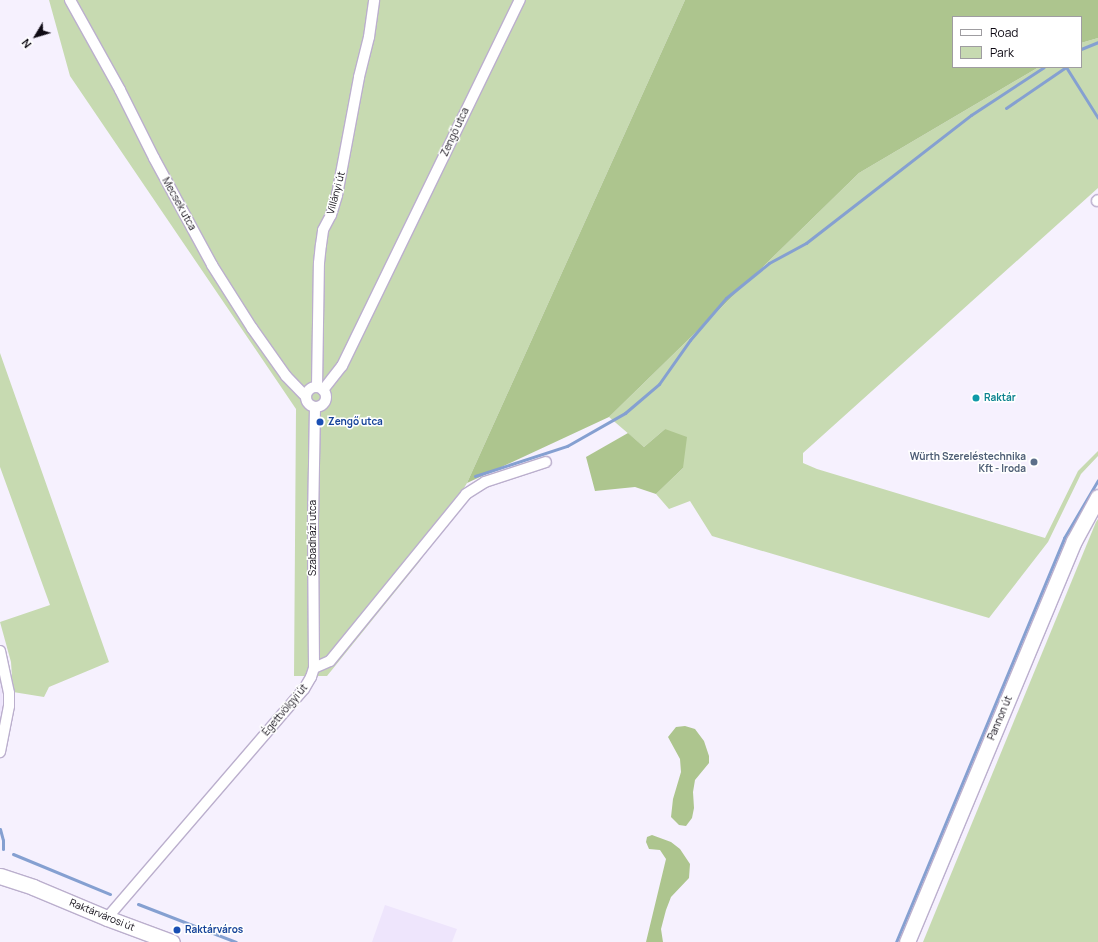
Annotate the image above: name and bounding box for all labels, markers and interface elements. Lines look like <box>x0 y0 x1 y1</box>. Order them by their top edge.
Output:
north arrow <box>16 16 56 56</box>
legend <box>952 16 1082 68</box>
text: Road <box>990 24 1018 41</box>
text: N <box>18 36 34 51</box>
text: Park <box>990 44 1014 61</box>
street label: Zengő utca <box>438 106 472 158</box>
street label: Villányi út <box>325 170 347 216</box>
street label: Mecsek utca <box>160 175 198 233</box>
place label: Raktár <box>984 392 1016 404</box>
marker: Raktár <box>971 393 981 403</box>
place label: Zengő utca <box>328 416 383 428</box>
marker: Zengő utca <box>315 417 325 427</box>
place label: Würth Szereléstechnika Kft - Iroda <box>910 450 1026 474</box>
marker: Würth Szereléstechnika Kft - Iroda <box>1029 457 1039 467</box>
street label: Szabadházi utca <box>307 500 319 576</box>
street label: Égettvölgyi út <box>260 682 310 738</box>
street label: Pannon út <box>985 694 1015 742</box>
street label: Raktárvárosi út <box>68 896 136 934</box>
place label: Raktárváros <box>185 924 243 936</box>
marker: Raktárváros <box>172 925 182 935</box>

